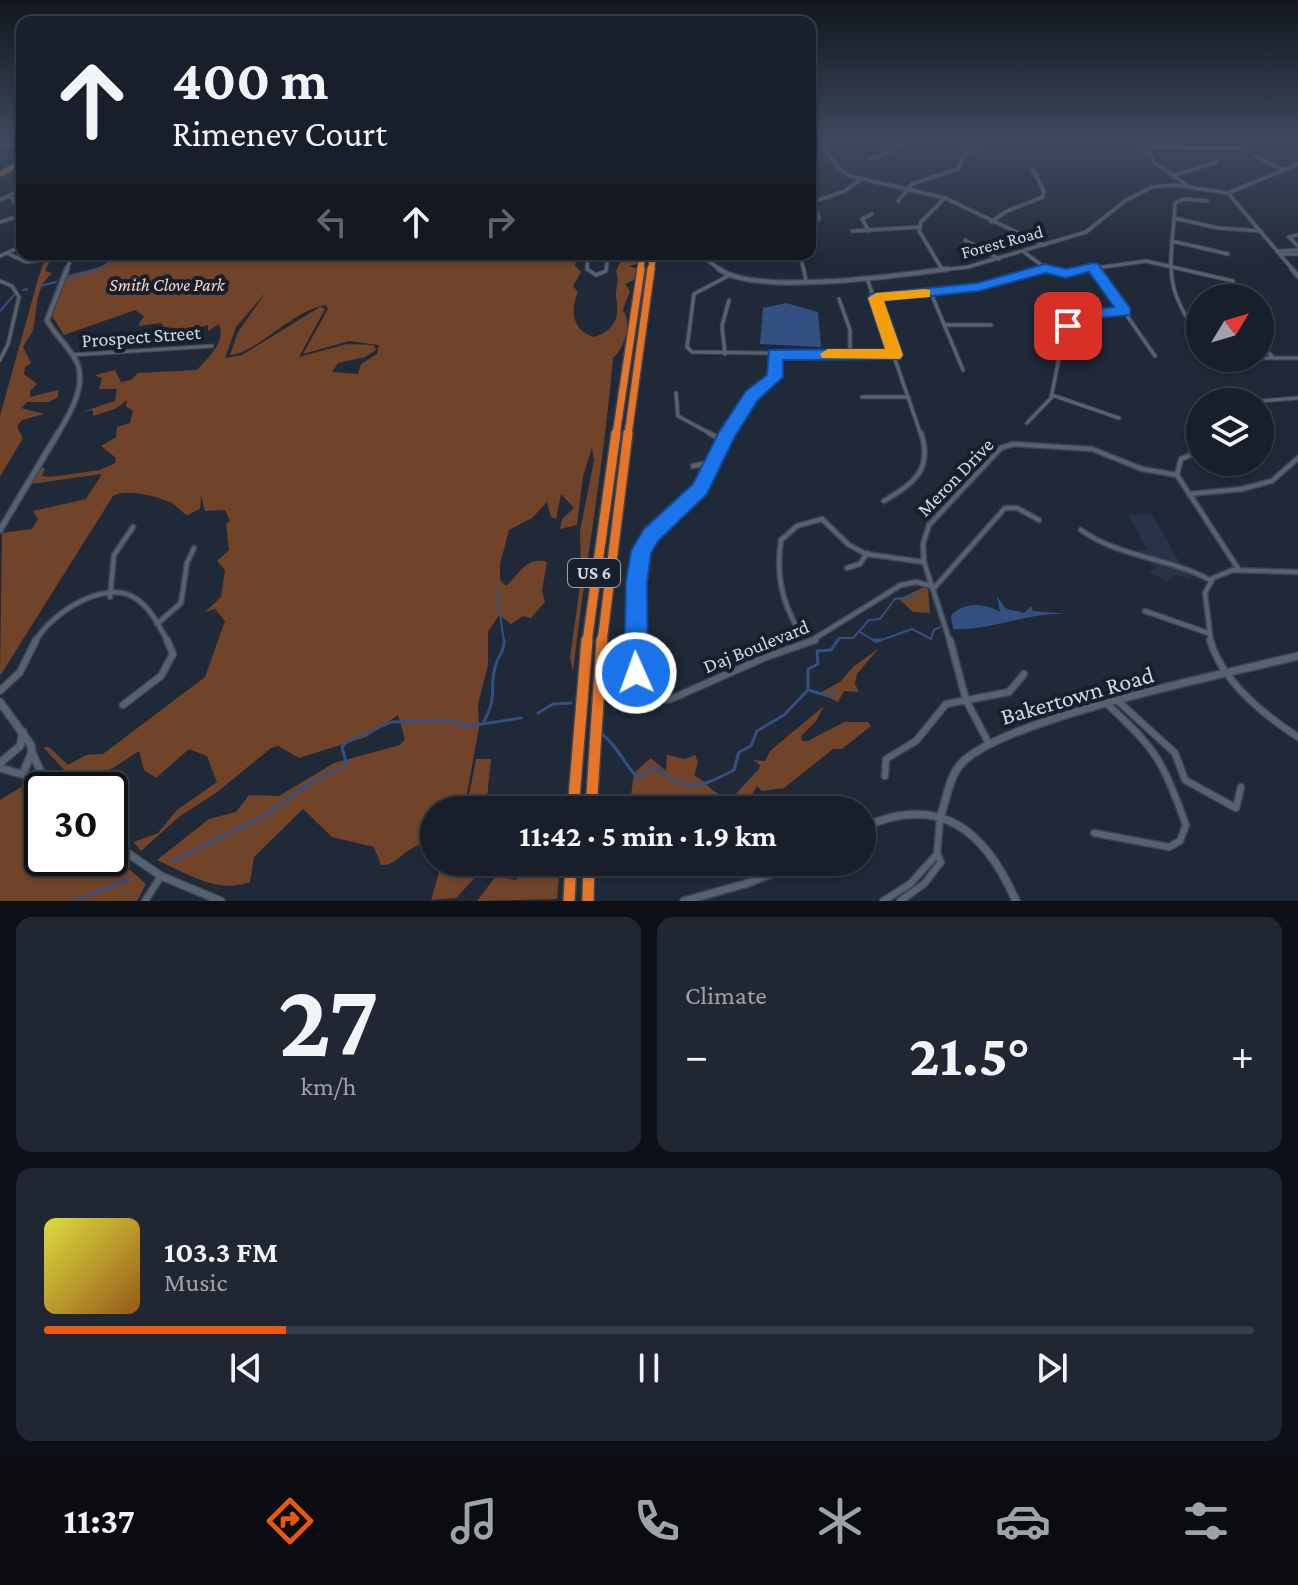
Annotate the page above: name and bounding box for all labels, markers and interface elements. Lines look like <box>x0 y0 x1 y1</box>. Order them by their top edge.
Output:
icon: ahead <box>40 48 144 152</box>
text: 400 m <box>172 49 328 111</box>
text: Rimenev Court <box>172 114 387 154</box>
icon: left <box>310 200 354 244</box>
icon: ahead <box>394 200 438 244</box>
icon: right <box>478 200 522 244</box>
street label: Forest Road <box>959 221 1046 263</box>
park label: Smith Clove Park <box>109 275 226 295</box>
north arrow <box>1186 284 1274 372</box>
map controls <box>1186 284 1274 476</box>
pin <box>1034 292 1102 360</box>
icon: arrive <box>1046 304 1090 348</box>
street label: Prospect Street <box>81 321 202 352</box>
button: layers <box>1186 388 1274 476</box>
street label: Meron Drive <box>912 433 998 521</box>
road number: US 6 <box>568 559 620 587</box>
street label: Daj Boulevard <box>700 615 813 678</box>
position arrow <box>594 631 678 715</box>
street label: Bakertown Road <box>997 660 1157 730</box>
speed limit sign: 30 <box>24 772 128 876</box>
text: 11:42 · 5 min · 1.9 km <box>519 819 777 852</box>
text: 27 <box>278 962 379 1077</box>
text: Climate <box>685 981 767 1010</box>
text: 21.5° <box>909 1021 1030 1088</box>
text: − <box>685 1031 708 1079</box>
text: + <box>1231 1031 1254 1079</box>
text: km/h <box>300 1072 357 1101</box>
text: 103.3 FM <box>164 1235 278 1268</box>
text: Music <box>164 1268 227 1297</box>
icon: previous <box>224 1346 268 1390</box>
icon: pause <box>627 1346 671 1390</box>
icon: next <box>1030 1346 1074 1390</box>
icon: directions <box>262 1493 318 1549</box>
icon: music <box>446 1493 502 1549</box>
icon: phone <box>629 1493 685 1549</box>
icon: climate <box>812 1493 868 1549</box>
icon: car <box>995 1493 1051 1549</box>
icon: filters <box>1178 1493 1234 1549</box>
text: 11:37 <box>64 1501 135 1541</box>

